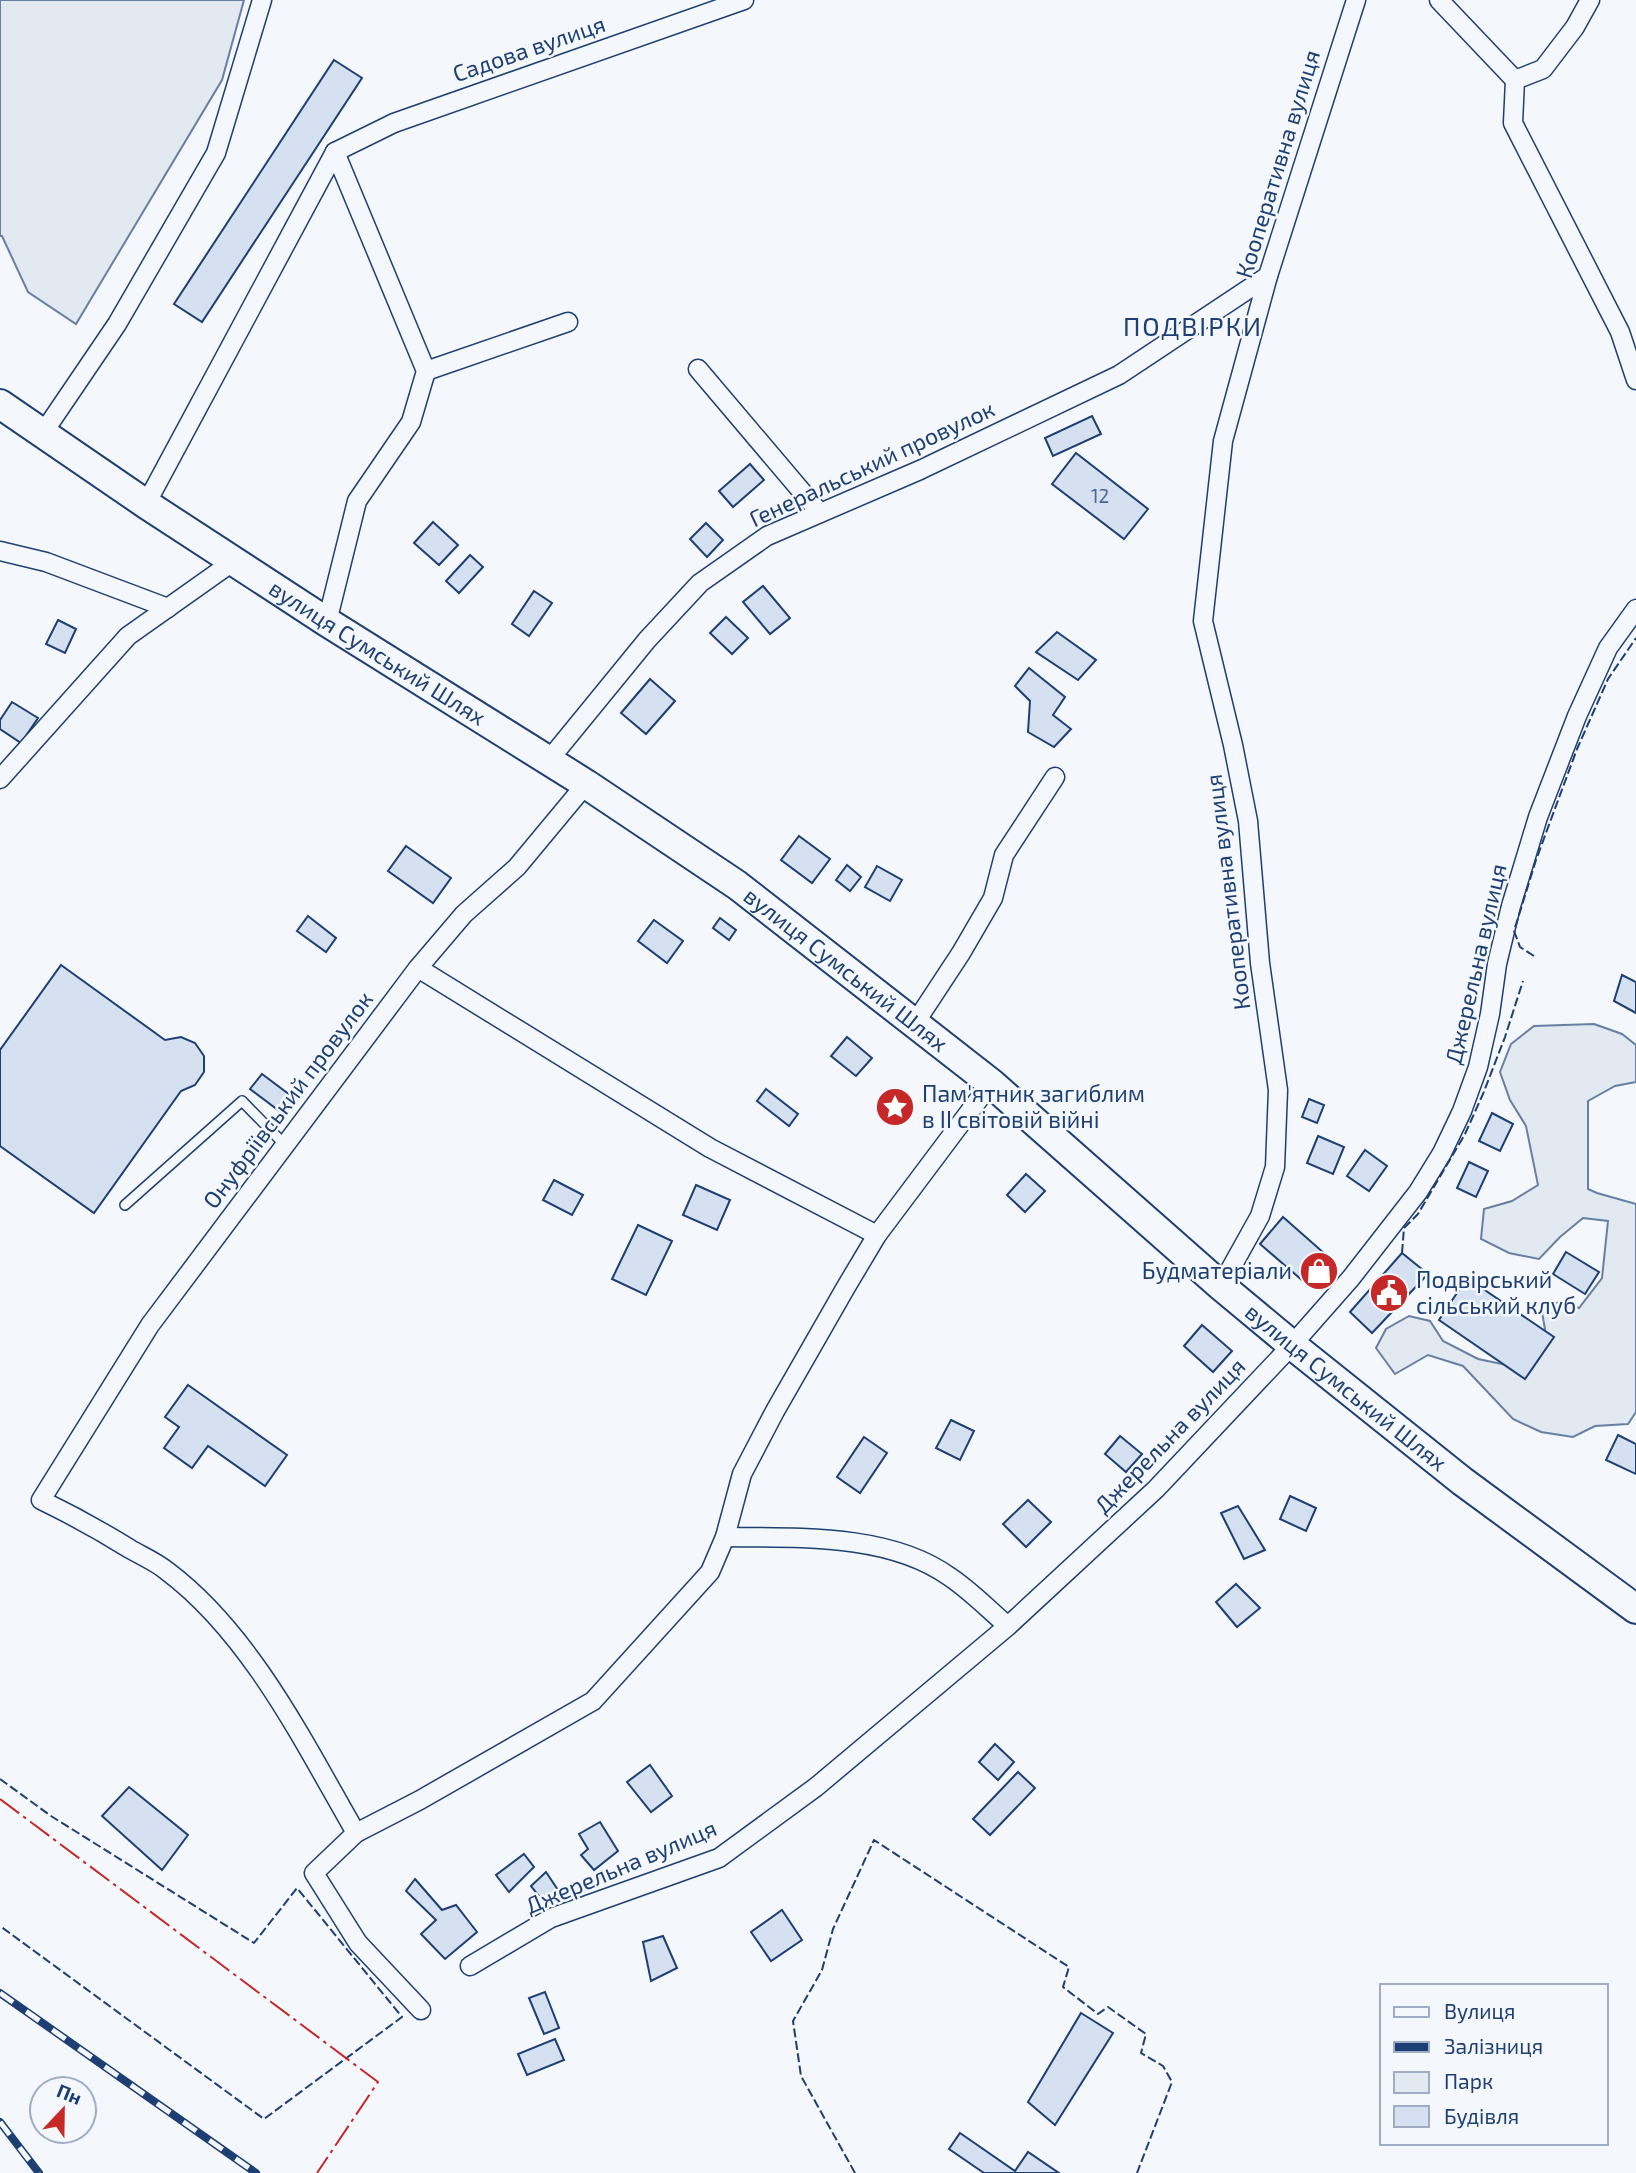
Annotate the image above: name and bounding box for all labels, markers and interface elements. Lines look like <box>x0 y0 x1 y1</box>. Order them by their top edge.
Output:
street label: Садова вулиця <box>449 9 609 88</box>
street label: Кооперативна вулиця <box>1229 46 1326 281</box>
district label: ПОДВІРКИ <box>1123 310 1263 341</box>
street label: Генеральський провулок <box>745 394 999 533</box>
house number: 12 <box>1091 484 1109 507</box>
street label: вулиця Сумський Шлях <box>264 573 491 731</box>
street label: Кооперативна вулиця <box>1199 773 1256 1011</box>
street label: Джерельна вулиця <box>1438 861 1513 1067</box>
street label: вулиця Сумський Шлях <box>739 881 954 1057</box>
street label: Онуфріївський провулок <box>196 985 379 1214</box>
place label: Пам'ятник загиблим в II світовій війні <box>922 1079 1145 1133</box>
place icon: Пам'ятник загиблим в II світовій війні <box>874 1086 916 1128</box>
shop icon: Будматеріали <box>1298 1250 1340 1292</box>
place label: Будматеріали <box>1142 1256 1292 1285</box>
place label: Подвірський сільський клуб <box>1416 1265 1576 1320</box>
public building icon: Подвірський сільський клуб <box>1368 1272 1410 1314</box>
street label: вулиця Сумський Шлях <box>1240 1297 1453 1476</box>
street label: Джерельна вулиця <box>1088 1352 1251 1519</box>
street label: Джерельна вулиця <box>521 1813 721 1920</box>
legend <box>1380 1984 1608 2145</box>
text: Вулиця <box>1444 1998 1515 2024</box>
text: Залізниця <box>1444 2033 1543 2058</box>
text: Парк <box>1444 2068 1493 2093</box>
north arrow <box>28 2075 98 2145</box>
text: Пн <box>54 2078 85 2109</box>
text: Будівля <box>1444 2103 1519 2129</box>

